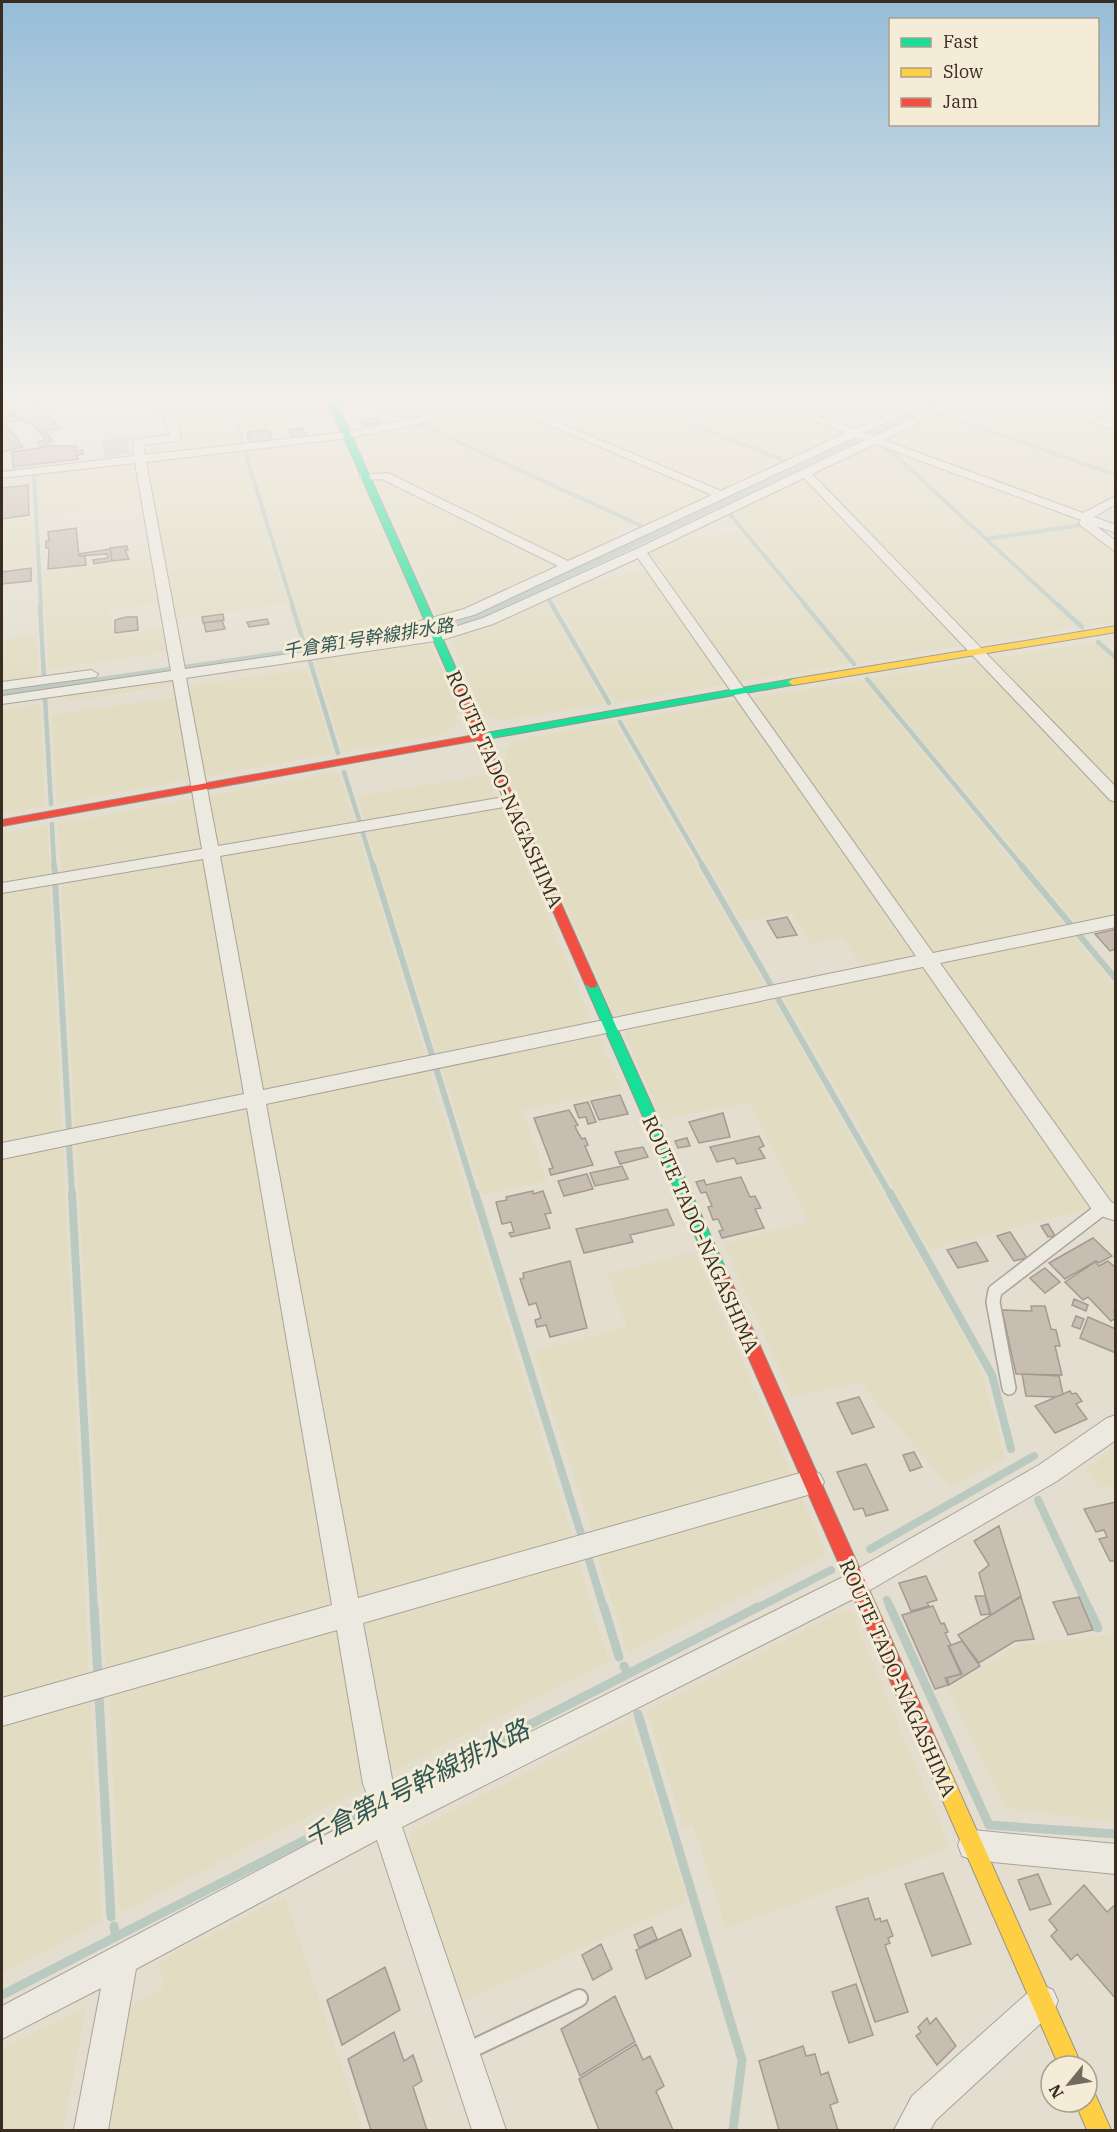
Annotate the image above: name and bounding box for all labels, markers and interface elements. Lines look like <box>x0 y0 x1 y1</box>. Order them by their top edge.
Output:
legend <box>889 18 1099 126</box>
text: Fast <box>943 30 978 53</box>
text: Slow <box>943 60 983 83</box>
text: Jam <box>943 90 978 113</box>
water label: 千倉第1号幹線排水路 <box>281 613 457 663</box>
street label: ROUTE TADO-NAGASHIMA <box>440 666 570 912</box>
street label: ROUTE TADO-NAGASHIMA <box>636 1111 766 1357</box>
street label: ROUTE TADO-NAGASHIMA <box>833 1555 963 1801</box>
water label: 千倉第4号幹線排水路 <box>298 1711 536 1855</box>
north arrow <box>1039 2054 1099 2114</box>
text: N <box>1044 2081 1068 2102</box>

